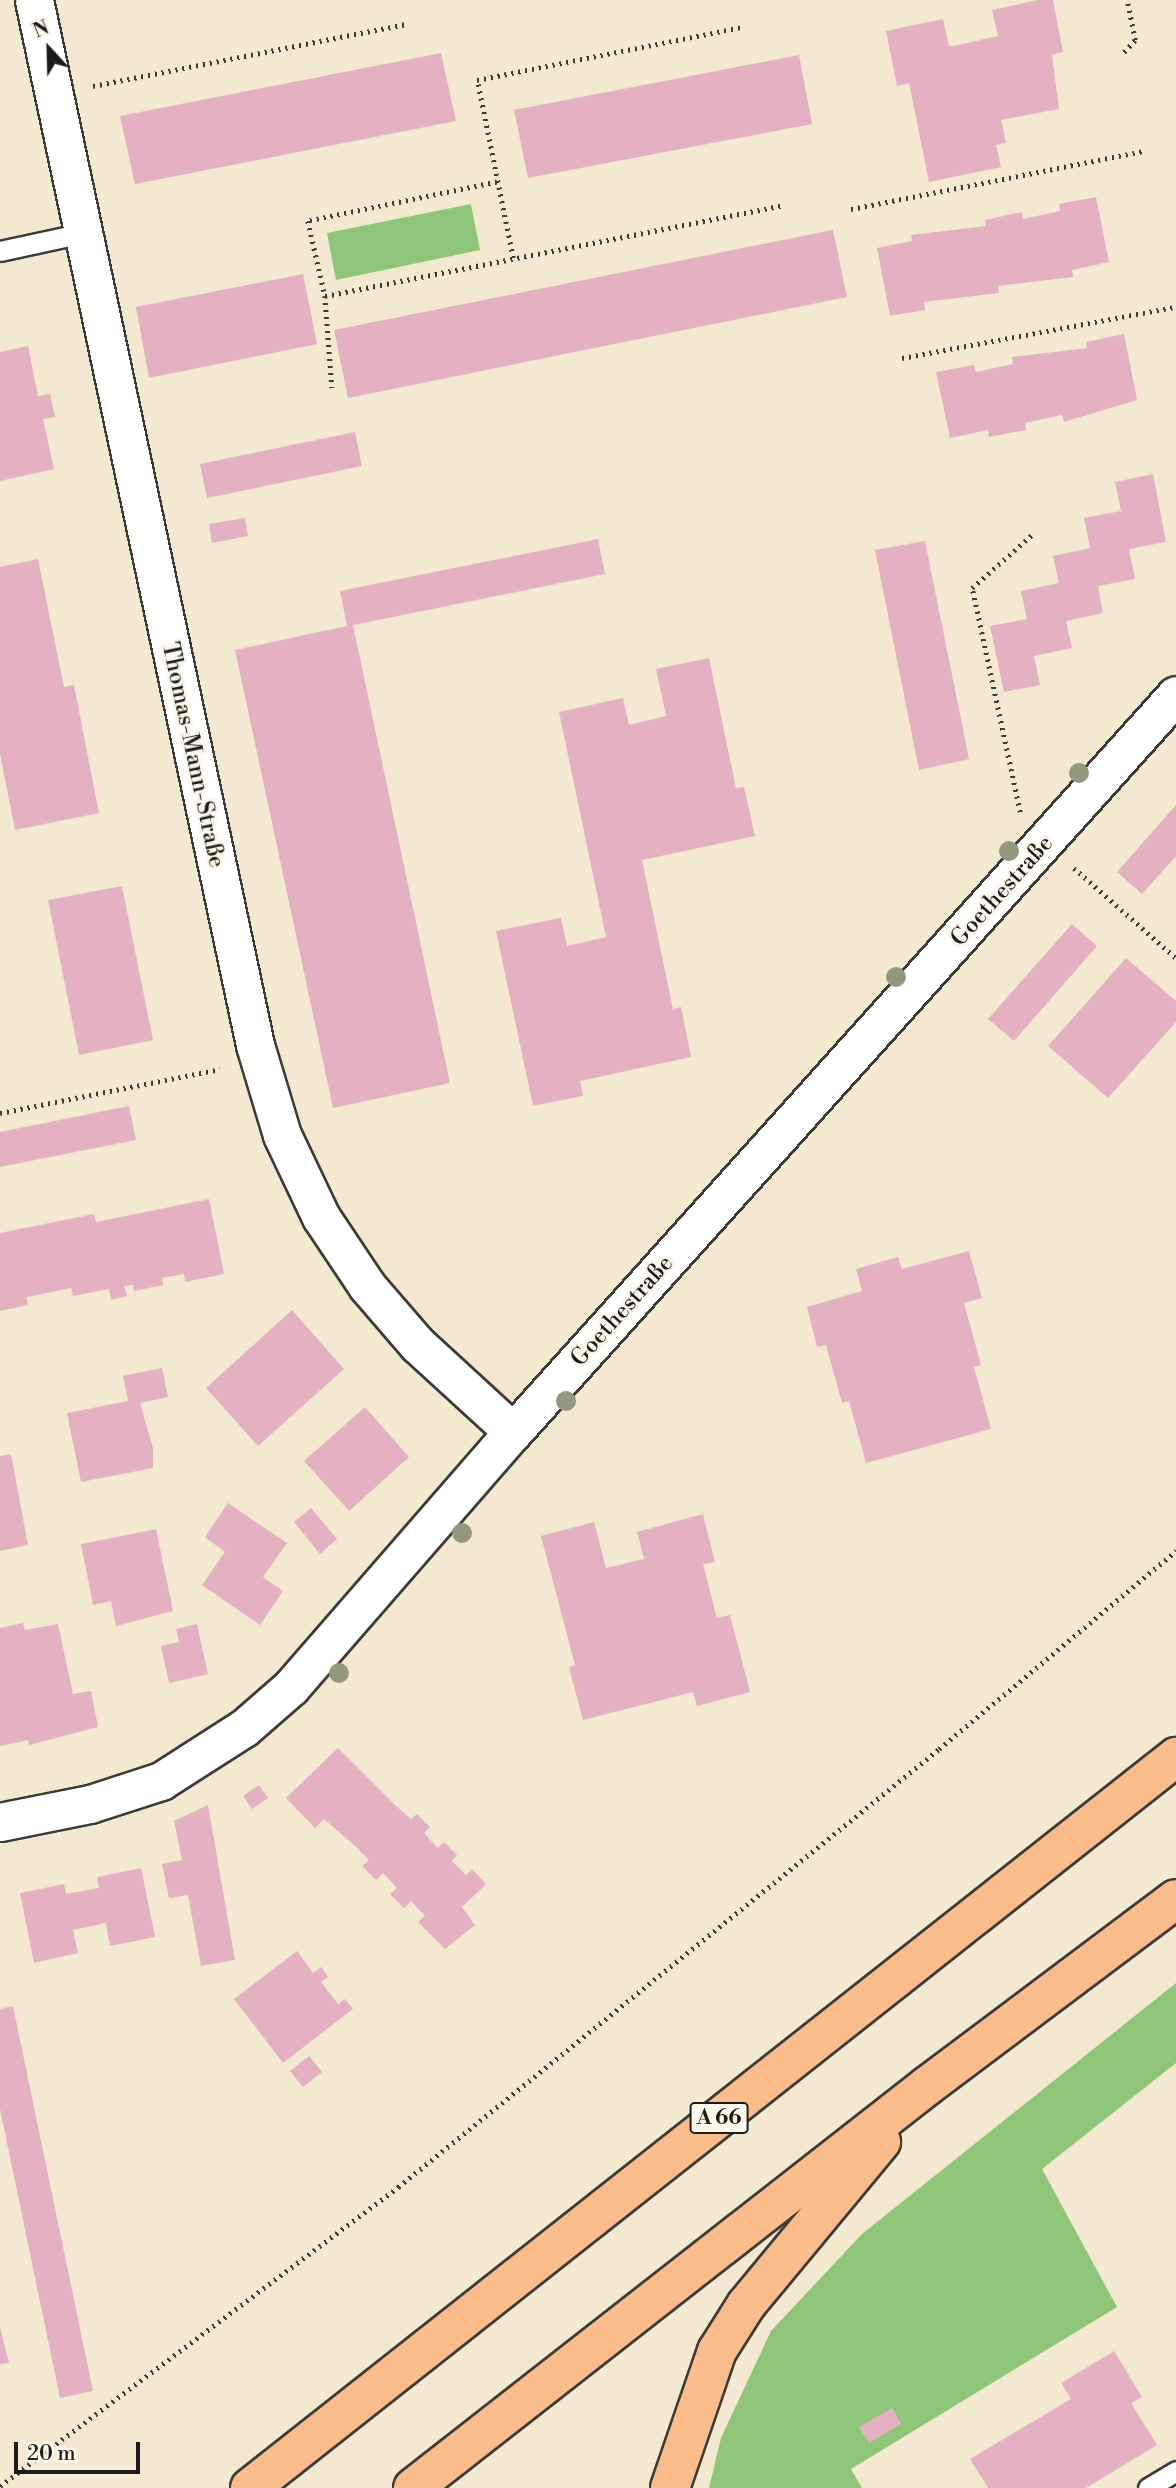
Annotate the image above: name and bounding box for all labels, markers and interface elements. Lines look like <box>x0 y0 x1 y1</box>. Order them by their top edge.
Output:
north arrow <box>14 14 84 84</box>
text: N <box>30 16 53 43</box>
street label: Thomas-Mann-Straße <box>156 640 230 870</box>
street label: Goethestraße <box>945 830 1059 952</box>
street label: Goethestraße <box>565 1250 679 1372</box>
road number: A 66 <box>689 2100 749 2136</box>
scale bar <box>18 2428 144 2472</box>
text: 20 m <box>27 2441 76 2467</box>

